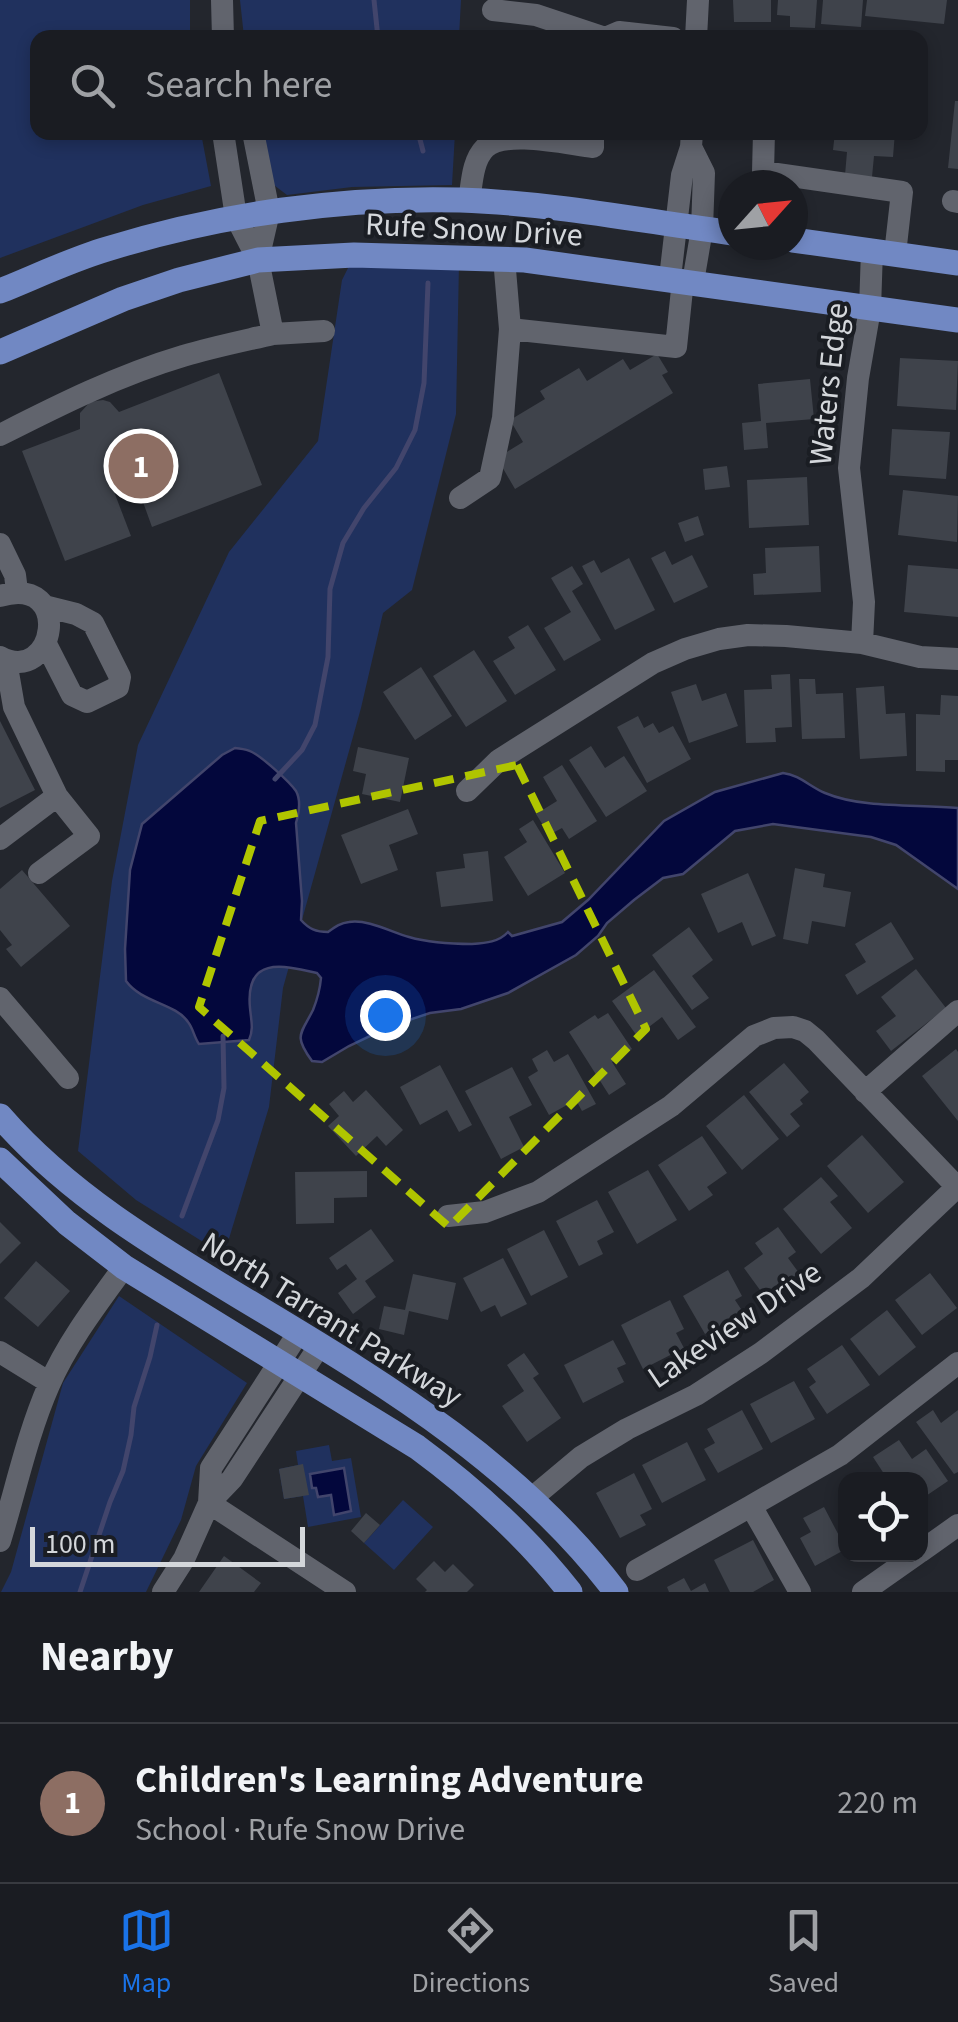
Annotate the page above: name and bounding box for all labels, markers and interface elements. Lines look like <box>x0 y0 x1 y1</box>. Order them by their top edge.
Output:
search box <box>30 30 928 140</box>
icon: search <box>65 58 120 113</box>
text: Search here <box>145 58 332 112</box>
north arrow <box>718 170 808 260</box>
street label: Rufe Snow Drive <box>364 201 584 259</box>
street label: Waters Edge <box>798 301 860 468</box>
pin: 1 <box>108 428 174 504</box>
your location <box>360 990 411 1041</box>
street label: North Tarrant Parkway <box>192 1221 471 1419</box>
street label: Lakeview Drive <box>639 1250 831 1400</box>
map controls <box>838 1472 928 1562</box>
button: locate <box>838 1472 928 1562</box>
scale bar <box>30 1522 305 1566</box>
text: 100 m <box>45 1524 116 1564</box>
text: Nearby <box>40 1627 174 1687</box>
text: Children's Learning Adventure <box>135 1753 644 1807</box>
text: 1 <box>64 1780 81 1826</box>
text: 220 m <box>837 1780 918 1826</box>
text: School · Rufe Snow Drive <box>135 1807 465 1853</box>
tab: Map <box>119 1903 174 2003</box>
tab: Directions <box>412 1903 530 2003</box>
tab: Saved <box>768 1903 839 2003</box>

